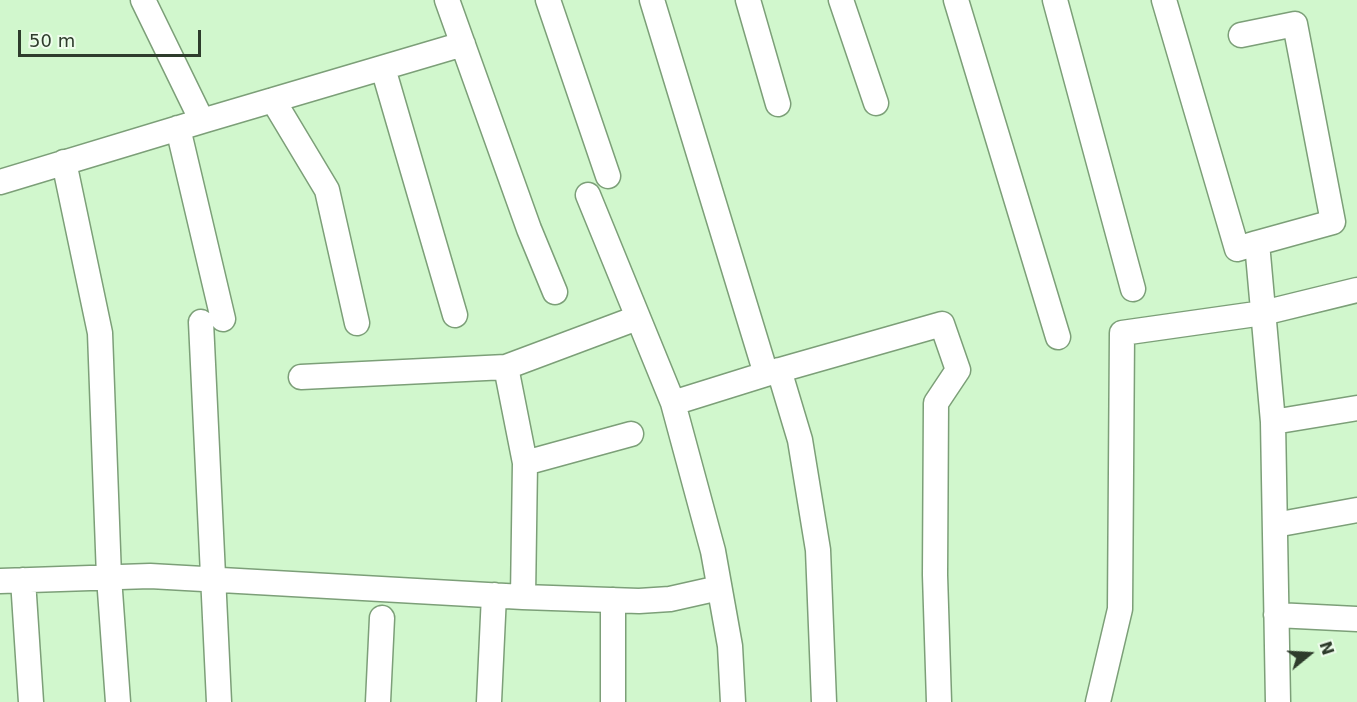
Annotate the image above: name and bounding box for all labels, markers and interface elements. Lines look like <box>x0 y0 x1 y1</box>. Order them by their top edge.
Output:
scale bar <box>21 18 204 56</box>
text: 50 m <box>29 30 75 51</box>
north arrow <box>1279 624 1339 684</box>
text: N <box>1315 639 1338 658</box>

